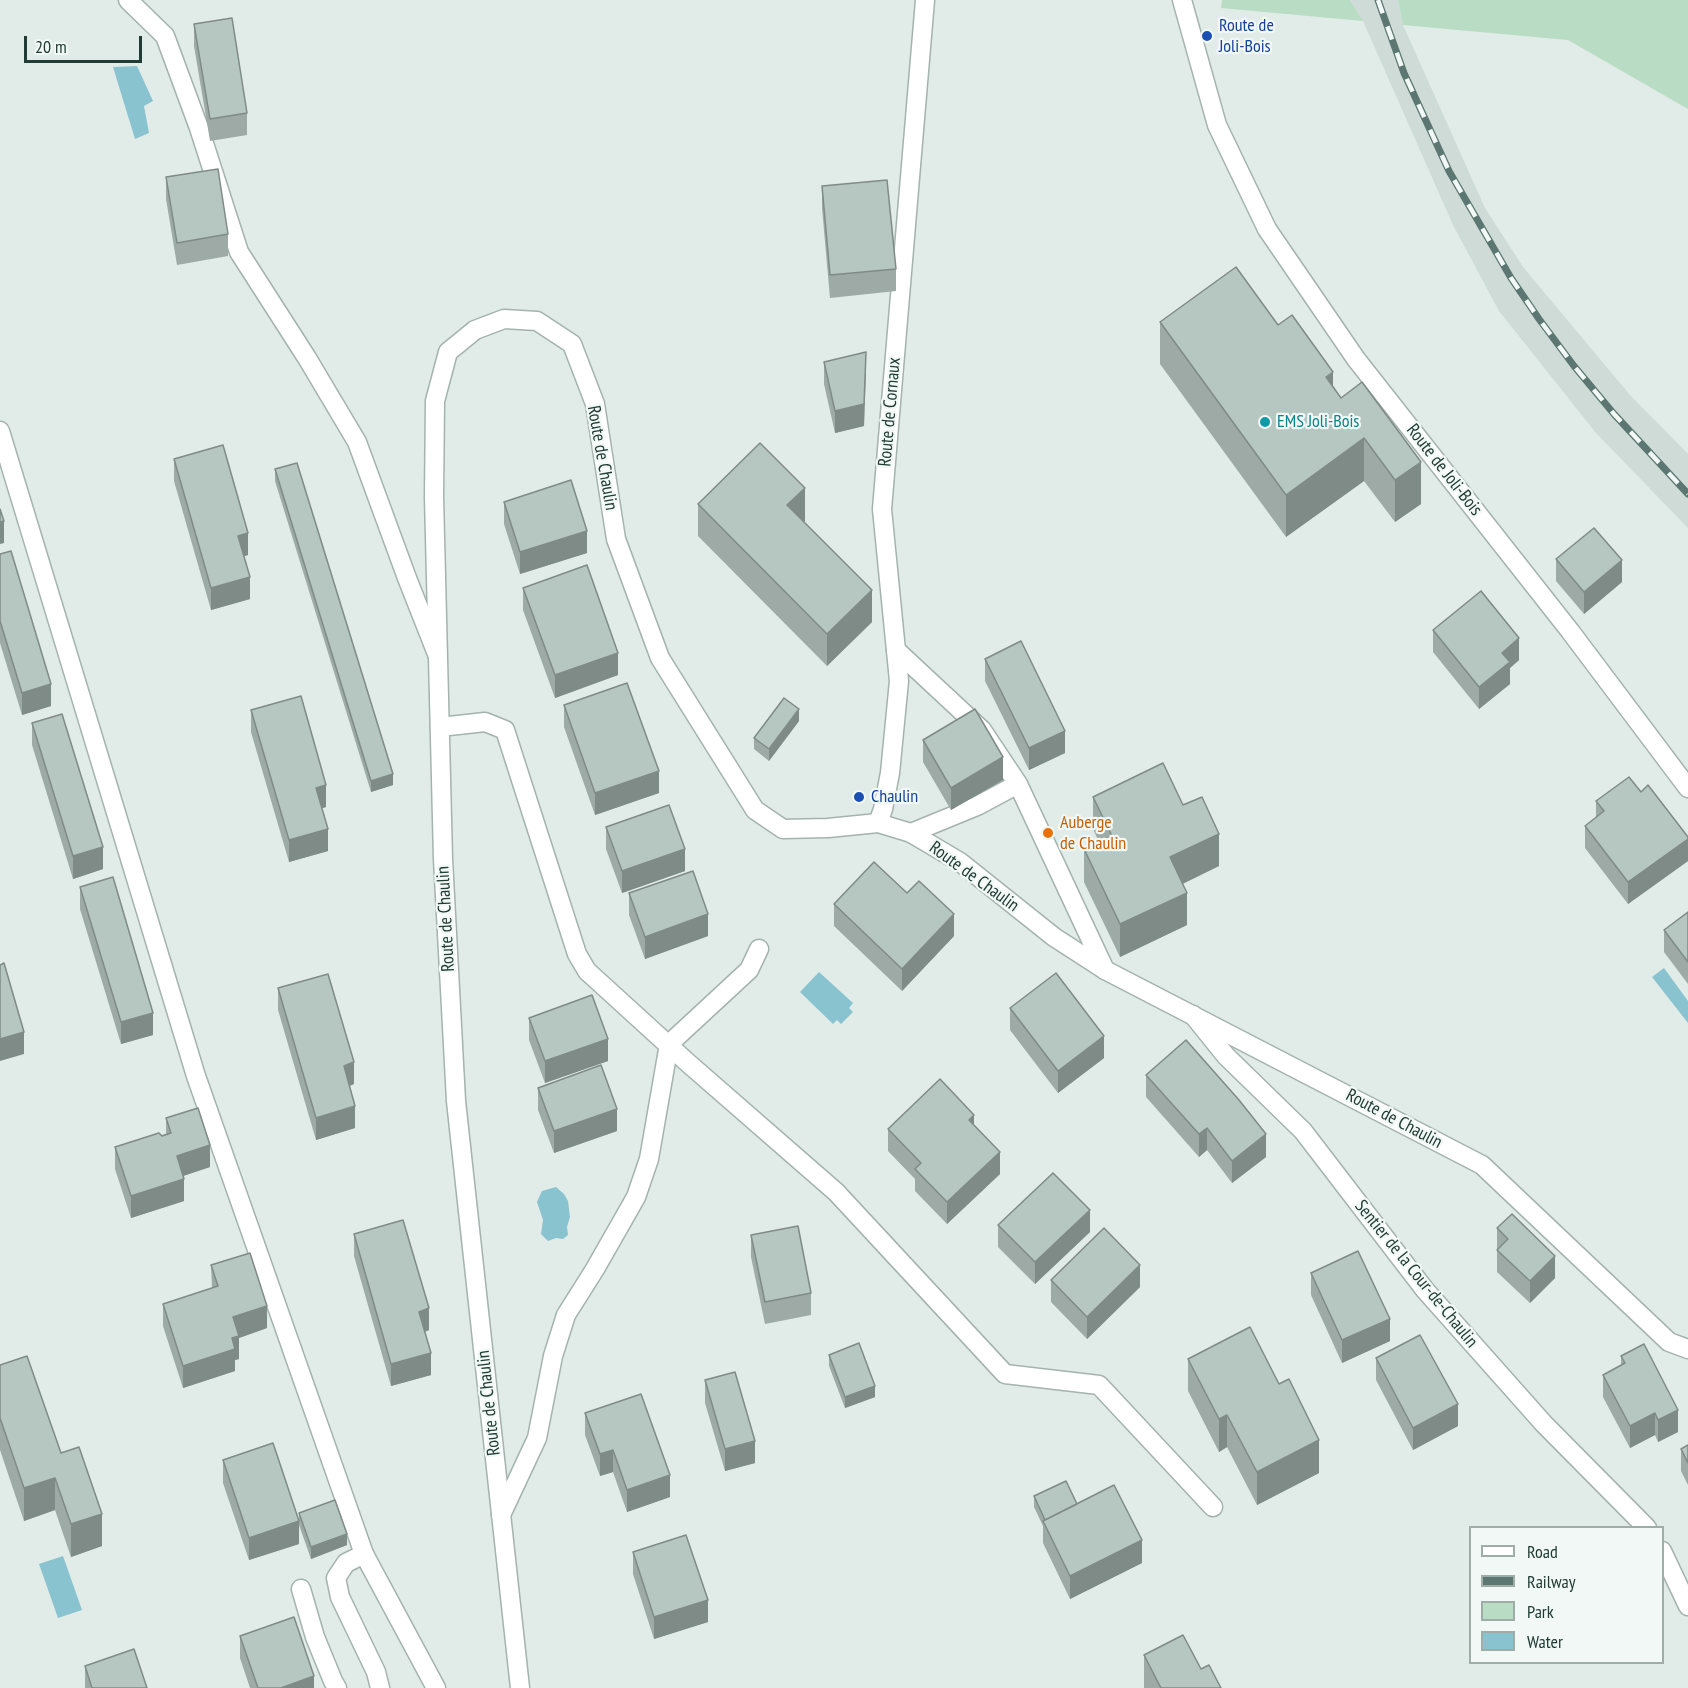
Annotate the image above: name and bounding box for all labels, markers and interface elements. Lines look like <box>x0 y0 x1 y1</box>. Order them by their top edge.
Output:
place label: Route de Joli-Bois <box>1219 15 1274 57</box>
scale bar <box>27 24 146 62</box>
marker: Route de Joli-Bois <box>1200 29 1214 43</box>
text: 20 m <box>35 35 67 58</box>
street label: Route de Cornaux <box>874 357 906 467</box>
street label: Route de Chaulin <box>582 404 622 512</box>
place label: EMS Joli-Bois <box>1277 411 1359 433</box>
marker: EMS Joli-Bois <box>1258 415 1272 429</box>
street label: Route de Joli-Bois <box>1402 420 1486 520</box>
place label: Chaulin <box>871 786 918 808</box>
marker: Chaulin <box>852 790 866 804</box>
place label: Auberge de Chaulin <box>1060 812 1126 854</box>
marker: Auberge de Chaulin <box>1041 826 1055 840</box>
street label: Route de Chaulin <box>925 837 1023 917</box>
street label: Route de Chaulin <box>432 866 460 972</box>
street label: Route de Chaulin <box>1342 1085 1446 1153</box>
street label: Sentier de la Cour-de-Chaulin <box>1350 1196 1482 1352</box>
street label: Route de Chaulin <box>473 1349 505 1457</box>
legend <box>1469 1526 1664 1664</box>
text: Road <box>1527 1540 1558 1563</box>
text: Railway <box>1527 1570 1576 1593</box>
text: Park <box>1527 1600 1554 1623</box>
text: Water <box>1527 1630 1563 1653</box>

